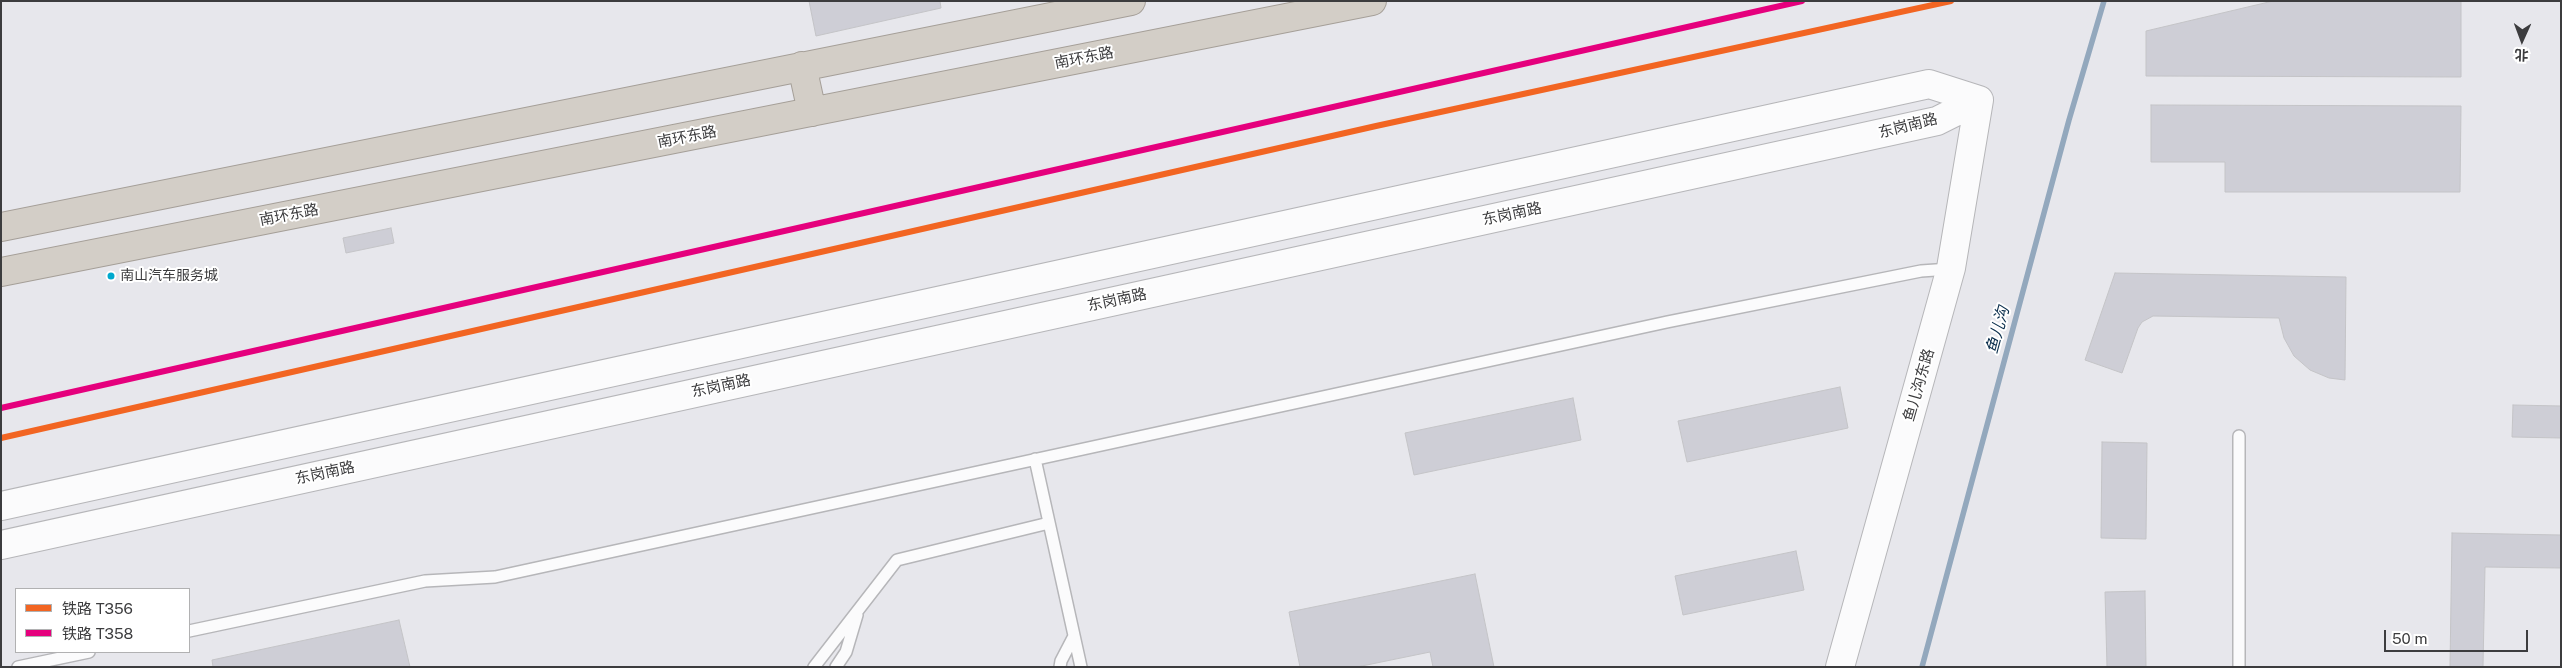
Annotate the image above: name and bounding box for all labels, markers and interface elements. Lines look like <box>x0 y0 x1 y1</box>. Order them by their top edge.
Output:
north arrow <box>2497 15 2547 65</box>
street label: 南环东路 <box>1053 43 1115 73</box>
text: 北 <box>2514 47 2529 63</box>
street label: 东岗南路 <box>1877 110 1939 142</box>
street label: 南环东路 <box>656 122 718 152</box>
street label: 东岗南路 <box>1481 199 1543 229</box>
street label: 南环东路 <box>258 200 320 230</box>
place label: 南山汽车服务城 <box>120 268 218 284</box>
marker: 南山汽车服务城 <box>106 271 116 281</box>
street label: 东岗南路 <box>1086 285 1148 315</box>
water label: 鱼儿沟 <box>1983 304 2013 356</box>
street label: 鱼儿沟东路 <box>1900 346 1938 424</box>
street label: 东岗南路 <box>690 371 752 401</box>
street label: 东岗南路 <box>294 458 356 488</box>
legend <box>15 588 190 653</box>
text: 铁路 T356 <box>62 600 133 617</box>
scale bar <box>2387 620 2531 652</box>
text: 铁路 T358 <box>62 625 133 642</box>
text: 50 m <box>2392 630 2427 647</box>

